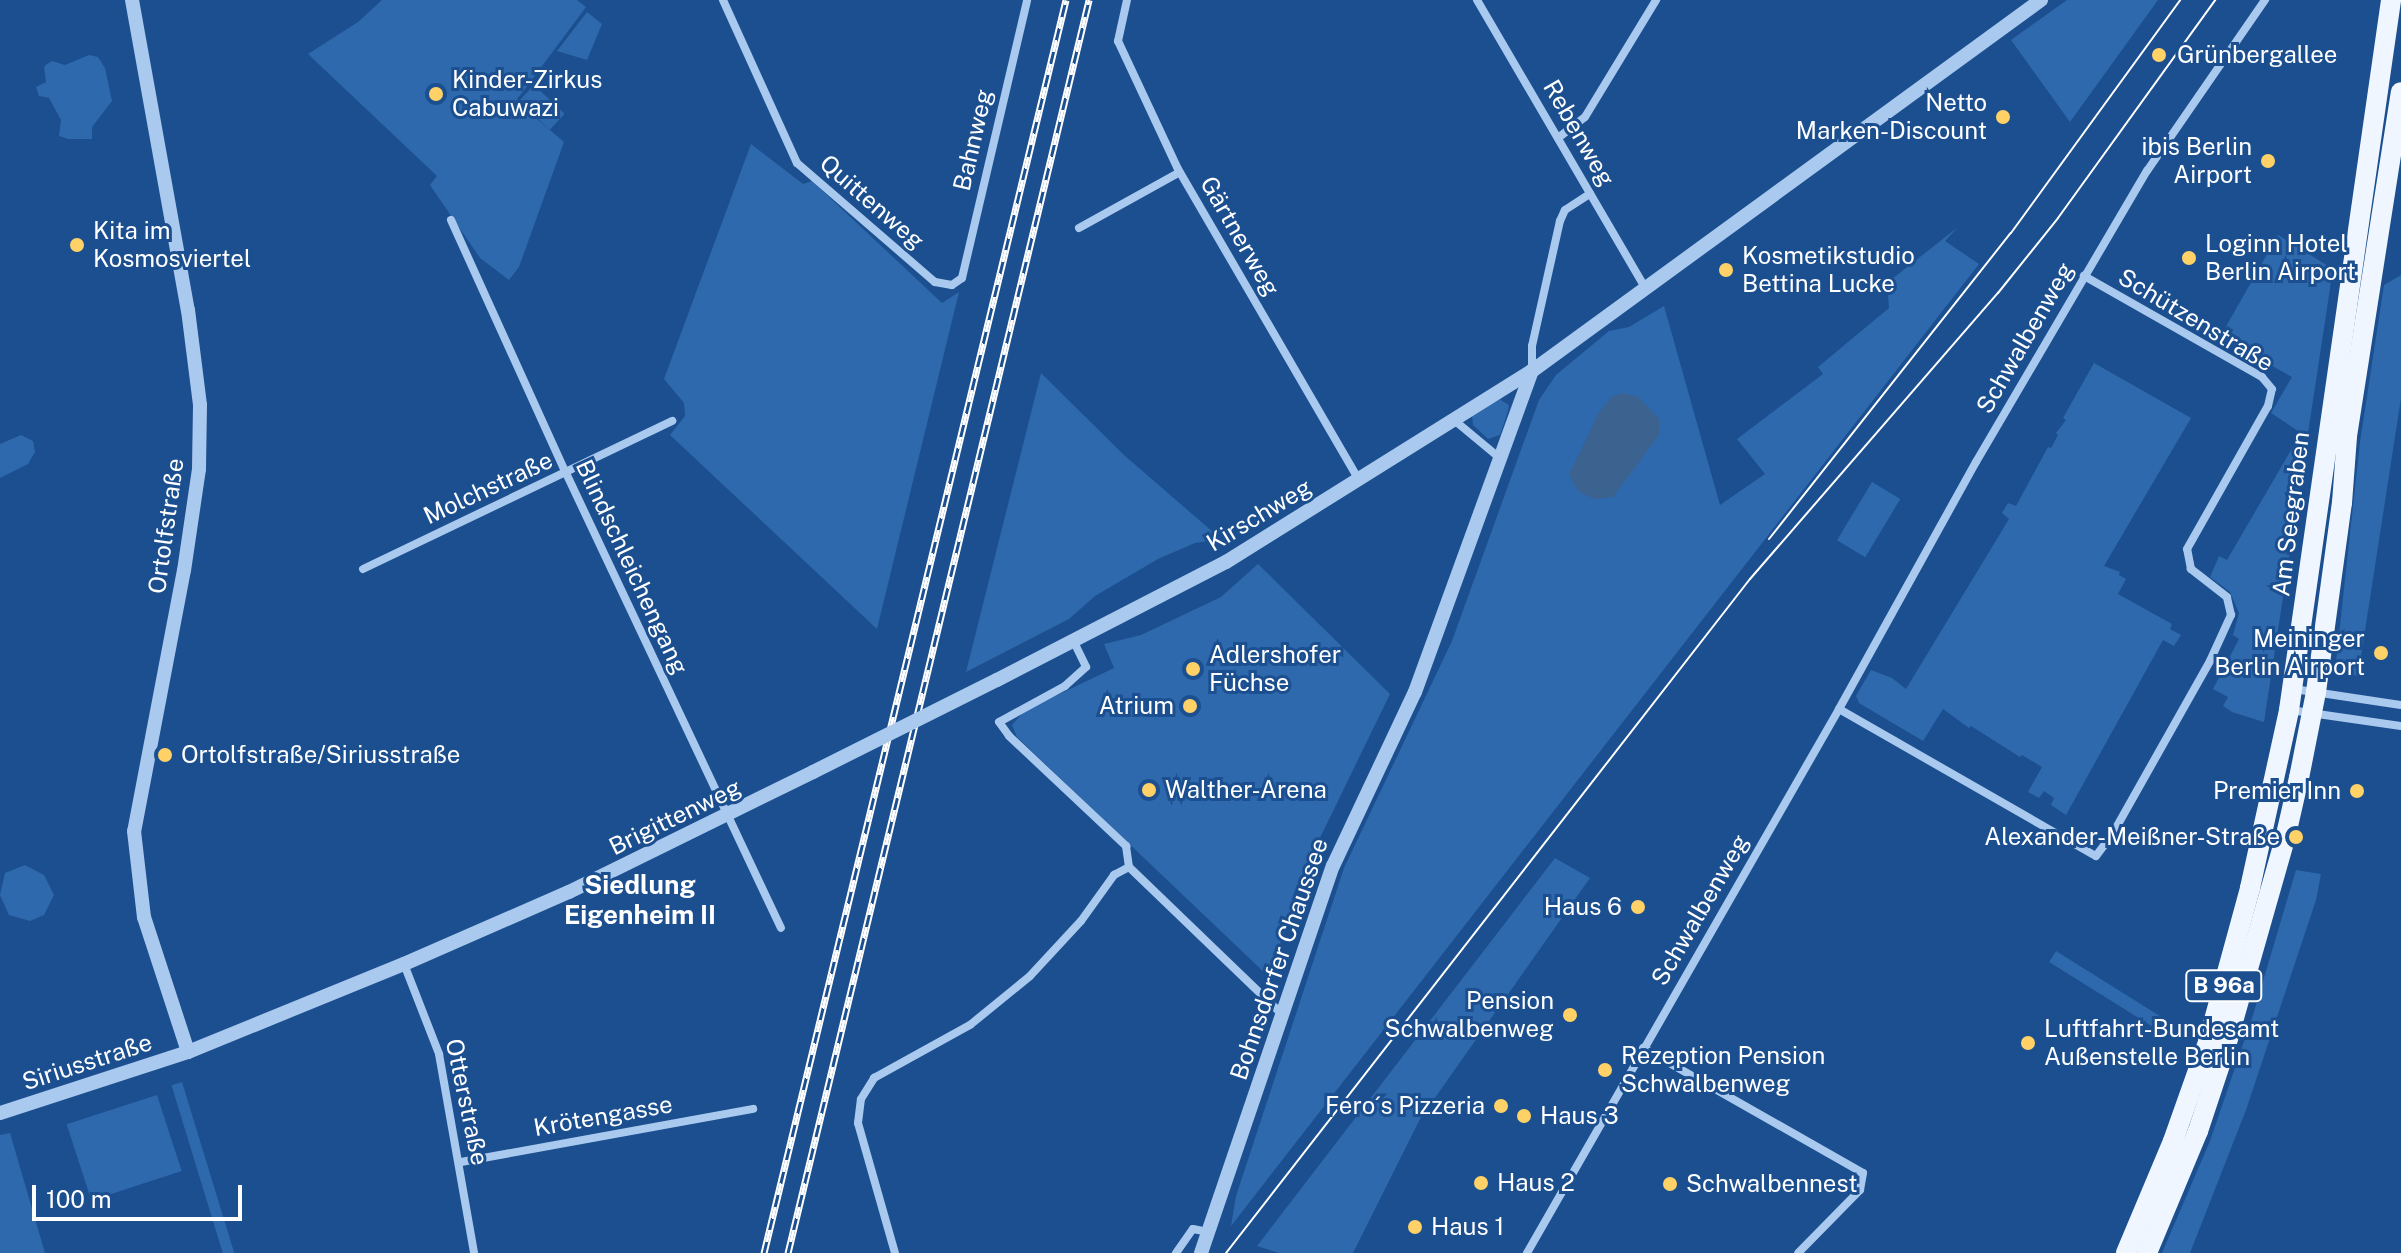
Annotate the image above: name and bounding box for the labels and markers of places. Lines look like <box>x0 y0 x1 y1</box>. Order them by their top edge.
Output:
place label: Grünbergallee <box>2177 41 2337 69</box>
marker: Grünbergallee <box>2148 44 2170 66</box>
place label: Kinder-Zirkus Cabuwazi <box>452 66 602 122</box>
marker: Kinder-Zirkus Cabuwazi <box>427 85 445 103</box>
place label: Netto Marken-Discount <box>1796 89 1987 145</box>
marker: Netto Marken-Discount <box>1994 108 2012 126</box>
place label: ibis Berlin Airport <box>2141 133 2252 189</box>
marker: ibis Berlin Airport <box>2259 152 2277 170</box>
place label: Kita im Kosmosviertel <box>93 217 251 273</box>
place label: Loginn Hotel Berlin Airport <box>2205 230 2356 286</box>
marker: Kita im Kosmosviertel <box>68 236 86 254</box>
place label: Kosmetikstudio Bettina Lucke <box>1742 242 1915 298</box>
marker: Loginn Hotel Berlin Airport <box>2180 249 2198 267</box>
marker: Kosmetikstudio Bettina Lucke <box>1717 261 1735 279</box>
place label: Meininger Berlin Airport <box>2214 625 2365 681</box>
place label: Adlershofer Füchse <box>1209 641 1341 697</box>
marker: Meininger Berlin Airport <box>2372 644 2390 662</box>
marker: Adlershofer Füchse <box>1184 660 1202 678</box>
place label: Atrium <box>1099 692 1174 720</box>
marker: Atrium <box>1181 697 1199 715</box>
place label: Ortolfstraße/Siriusstraße <box>181 741 460 769</box>
marker: Ortolfstraße/Siriusstraße <box>156 746 174 764</box>
place label: Walther-Arena <box>1165 776 1327 804</box>
place label: Premier Inn <box>2213 777 2341 805</box>
marker: Walther-Arena <box>1140 781 1158 799</box>
marker: Premier Inn <box>2348 782 2366 800</box>
place label: Alexander-Meißner-Straße <box>1984 823 2280 851</box>
marker: Alexander-Meißner-Straße <box>2287 828 2305 846</box>
place label: Haus 6 <box>1544 893 1622 921</box>
marker: Haus 6 <box>1629 898 1647 916</box>
place label: Pension Schwalbenweg <box>1384 987 1554 1043</box>
marker: Pension Schwalbenweg <box>1561 1006 1579 1024</box>
place label: Luftfahrt-Bundesamt Außenstelle Berlin <box>2044 1015 2279 1071</box>
marker: Luftfahrt-Bundesamt Außenstelle Berlin <box>2019 1034 2037 1052</box>
place label: Rezeption Pension Schwalbenweg <box>1621 1042 1825 1098</box>
marker: Rezeption Pension Schwalbenweg <box>1596 1061 1614 1079</box>
place label: Fero´s Pizzeria <box>1325 1092 1485 1120</box>
marker: Fero´s Pizzeria <box>1492 1097 1510 1115</box>
place label: Haus 3 <box>1540 1102 1619 1130</box>
marker: Haus 3 <box>1515 1107 1533 1125</box>
place label: Haus 2 <box>1497 1169 1575 1197</box>
place label: Schwalbennest <box>1686 1170 1858 1198</box>
marker: Haus 2 <box>1472 1174 1490 1192</box>
marker: Schwalbennest <box>1661 1175 1679 1193</box>
place label: Haus 1 <box>1431 1213 1504 1241</box>
marker: Haus 1 <box>1406 1218 1424 1236</box>

